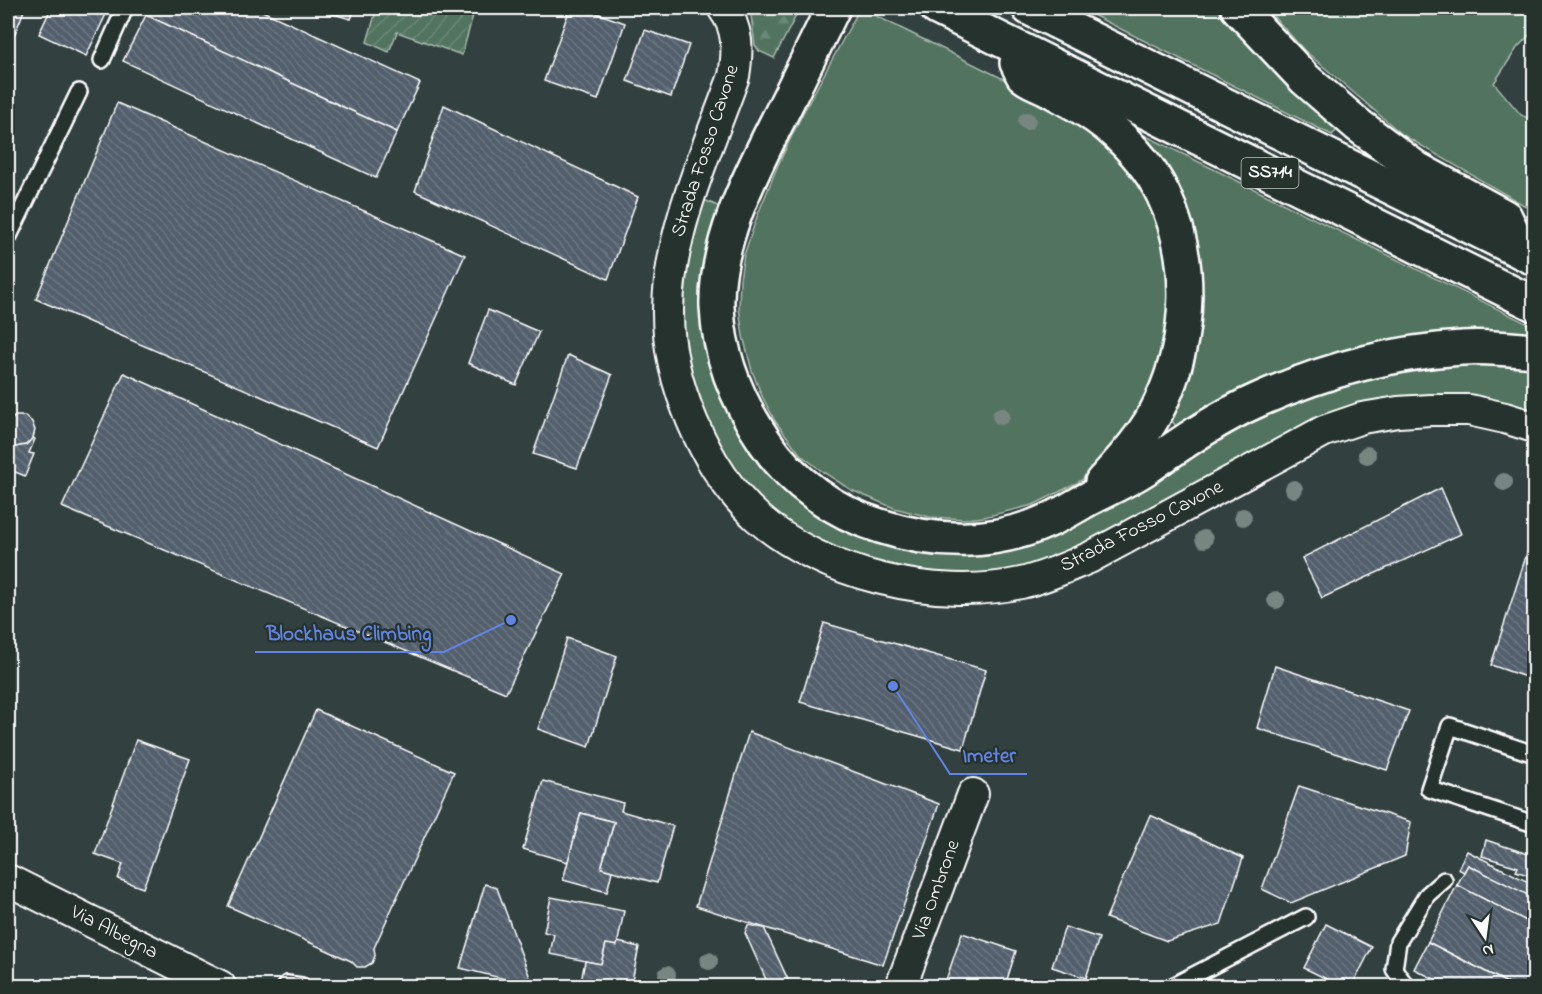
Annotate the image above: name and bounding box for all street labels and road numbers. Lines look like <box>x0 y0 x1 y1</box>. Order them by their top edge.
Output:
street label: Strada Fosso Cavone <box>664 61 748 241</box>
road number: SS714 <box>1242 158 1298 188</box>
street label: Strada Fosso Cavone <box>1055 473 1229 581</box>
street label: Via Ombrone <box>905 836 968 945</box>
street label: Via Albegna <box>64 898 163 968</box>

